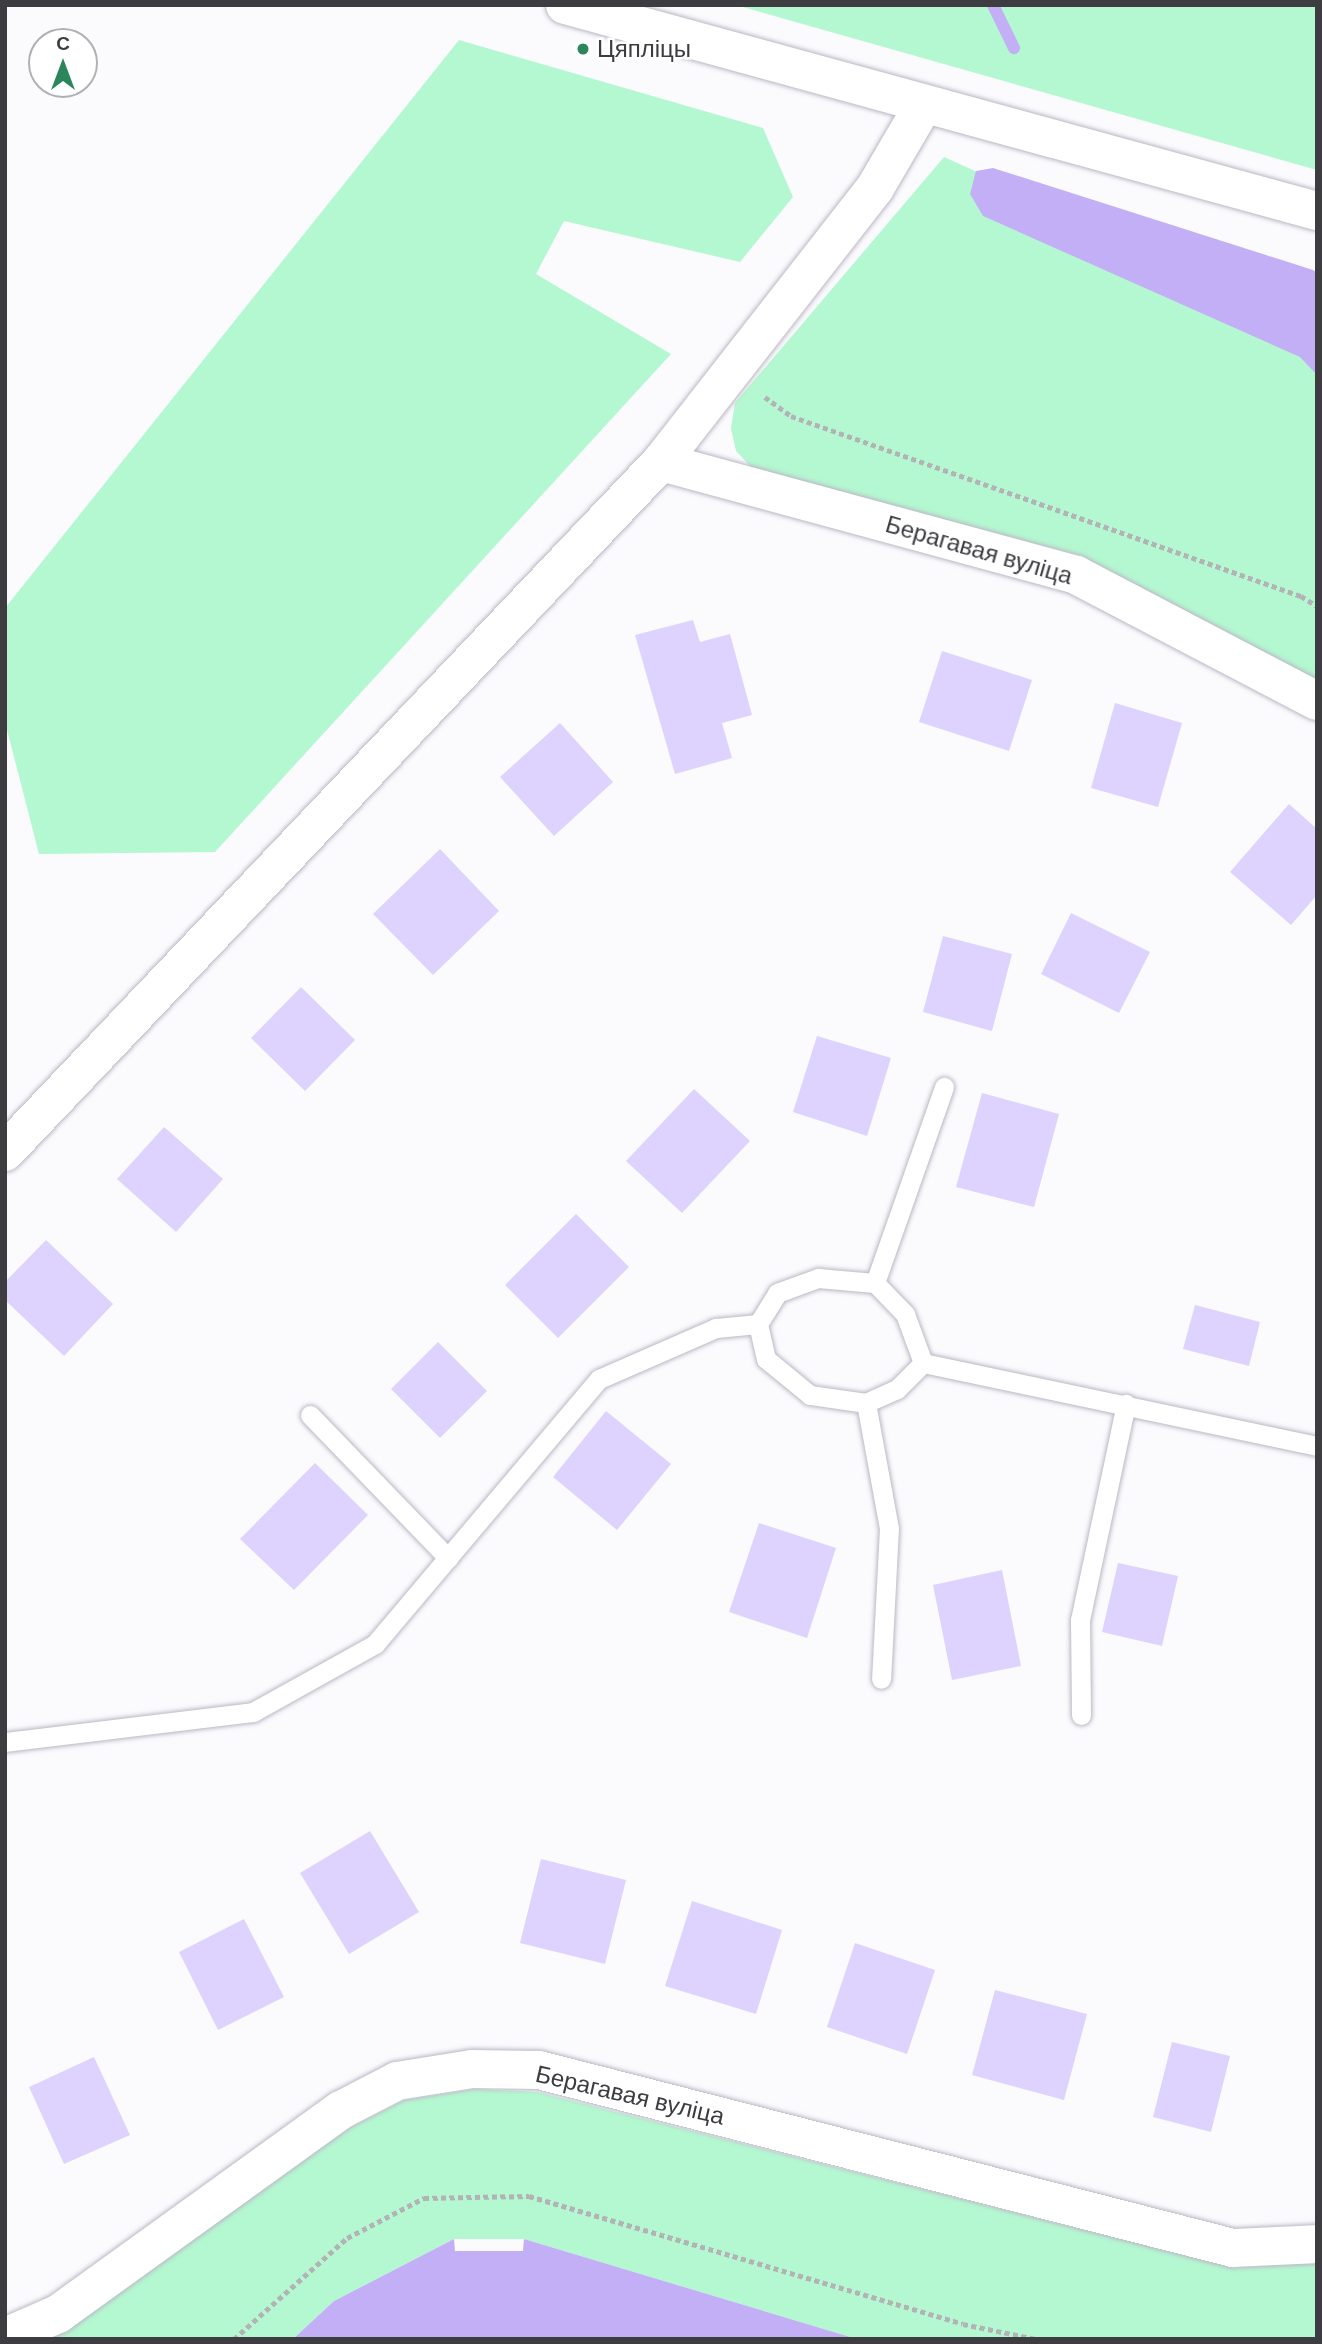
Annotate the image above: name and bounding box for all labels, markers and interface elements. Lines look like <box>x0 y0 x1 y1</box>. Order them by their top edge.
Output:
north arrow <box>28 28 98 98</box>
text: С <box>56 33 70 54</box>
place label: Цяпліцы <box>597 35 691 63</box>
marker: Цяпліцы <box>575 41 591 57</box>
street label: Берагавая вуліца <box>882 510 1076 590</box>
street label: Берагавая вуліца <box>533 2059 727 2131</box>

